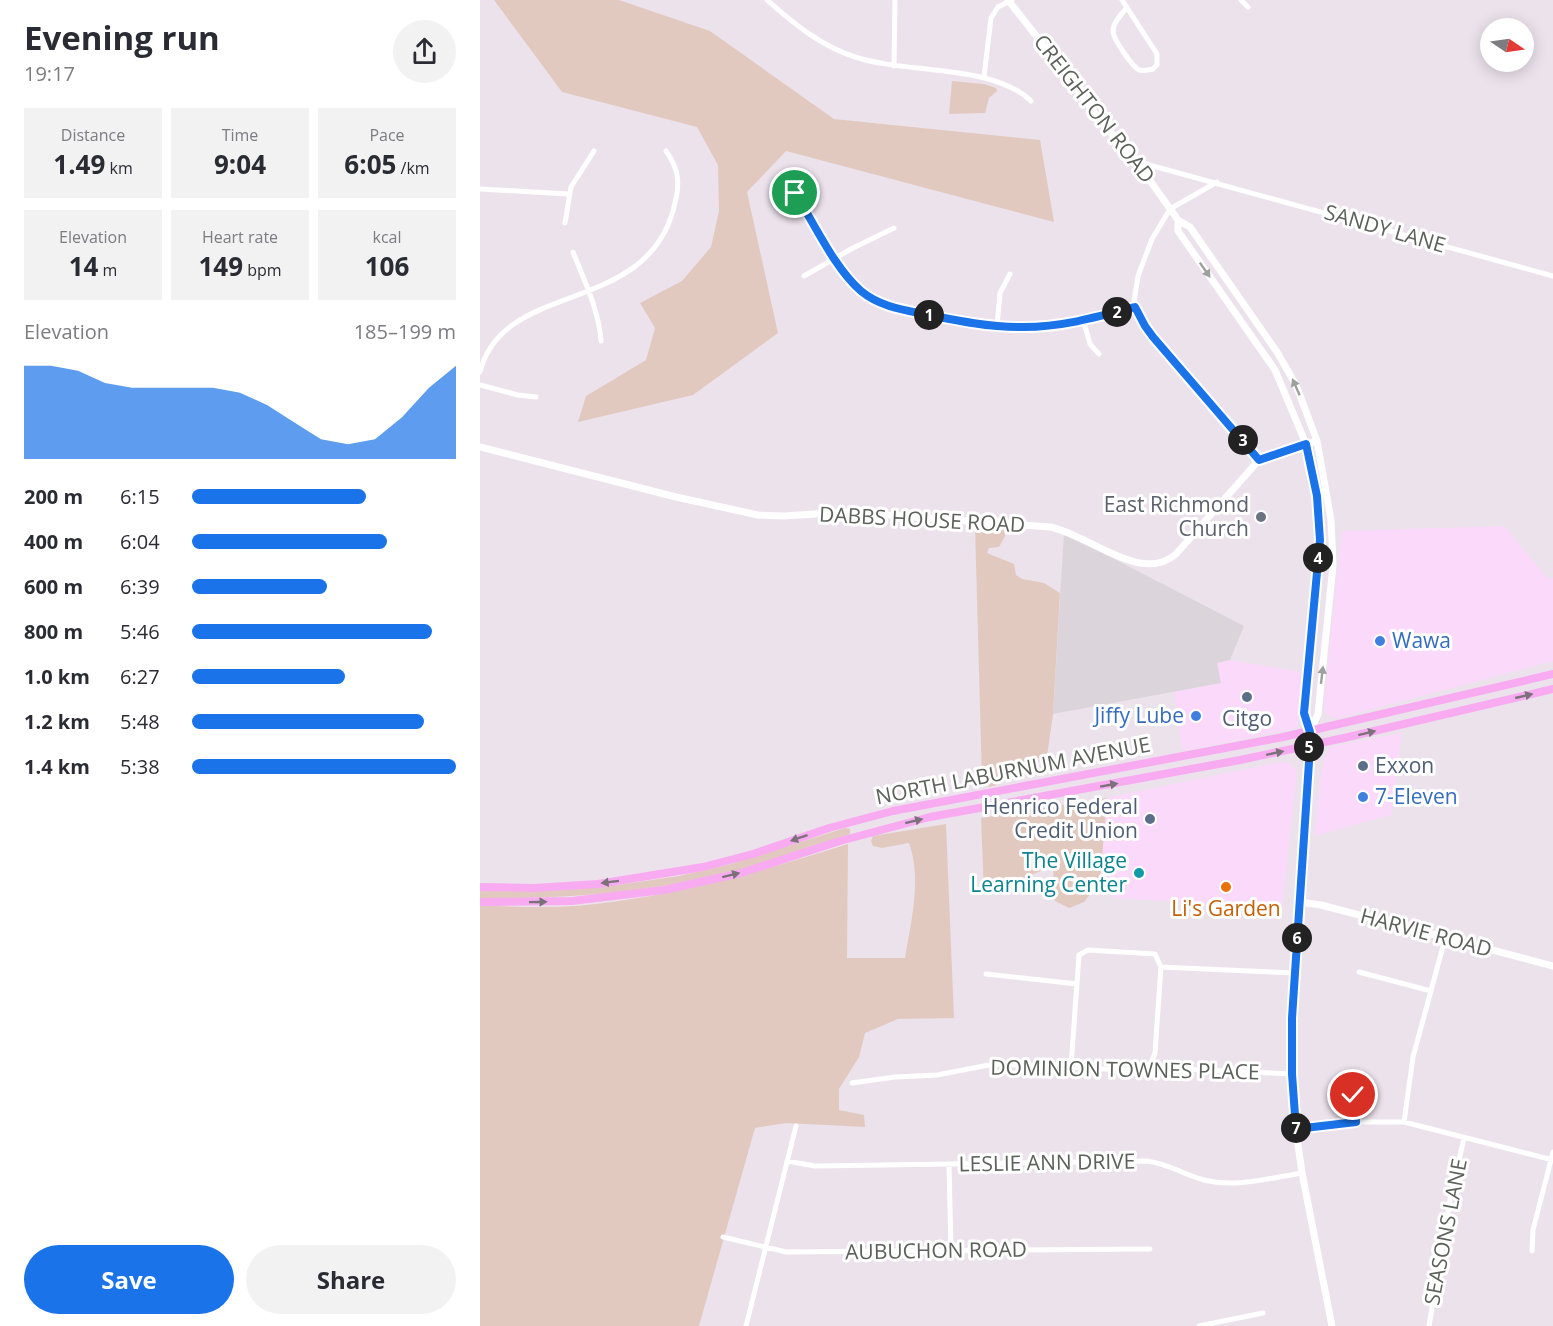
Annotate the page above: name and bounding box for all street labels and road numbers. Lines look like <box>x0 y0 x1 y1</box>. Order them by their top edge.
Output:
street label: CREIGHTON ROAD <box>1028 28 1162 188</box>
street label: SANDY LANE <box>1321 197 1449 259</box>
street label: DABBS HOUSE ROAD <box>818 500 1026 538</box>
street label: NORTH LABURNUM AVENUE <box>873 730 1153 810</box>
street label: HARVIE ROAD <box>1357 901 1495 963</box>
street label: DOMINION TOWNES PLACE <box>990 1053 1260 1085</box>
street label: LESLIE ANN DRIVE <box>958 1146 1136 1178</box>
street label: SEASONS LANE <box>1417 1156 1473 1308</box>
street label: AUBUCHON ROAD <box>845 1234 1027 1266</box>

